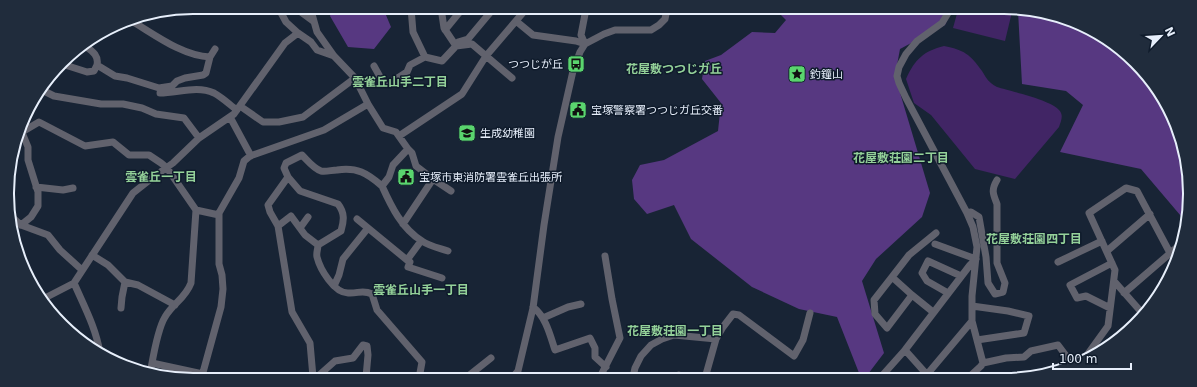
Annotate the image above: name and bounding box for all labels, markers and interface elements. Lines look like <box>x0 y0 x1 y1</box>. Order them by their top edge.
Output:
north arrow <box>1141 16 1181 56</box>
text: N <box>1162 25 1177 39</box>
bus stop icon: つつじが丘 <box>566 54 586 74</box>
place label: つつじが丘 <box>508 58 563 71</box>
district label: 花屋敷つつじガ丘 <box>626 62 722 76</box>
place icon: 釣鐘山 <box>787 64 807 84</box>
place label: 釣鐘山 <box>810 68 843 81</box>
district label: 雲雀丘山手二丁目 <box>352 75 448 89</box>
public building icon: 宝塚警察署つつじガ丘交番 <box>568 100 588 120</box>
place label: 宝塚警察署つつじガ丘交番 <box>591 104 723 117</box>
school or university icon: 生成幼稚園 <box>457 123 477 143</box>
place label: 生成幼稚園 <box>480 127 535 140</box>
district label: 花屋敷荘園二丁目 <box>853 151 949 165</box>
public building icon: 宝塚市東消防署雲雀丘出張所 <box>396 167 416 187</box>
district label: 雲雀丘一丁目 <box>125 170 197 184</box>
place label: 宝塚市東消防署雲雀丘出張所 <box>419 171 563 184</box>
district label: 花屋敷荘園四丁目 <box>986 232 1082 246</box>
district label: 雲雀丘山手一丁目 <box>373 283 469 297</box>
district label: 花屋敷荘園一丁目 <box>627 324 723 338</box>
scale bar <box>1053 345 1131 371</box>
text: 100 m <box>1059 352 1097 366</box>

